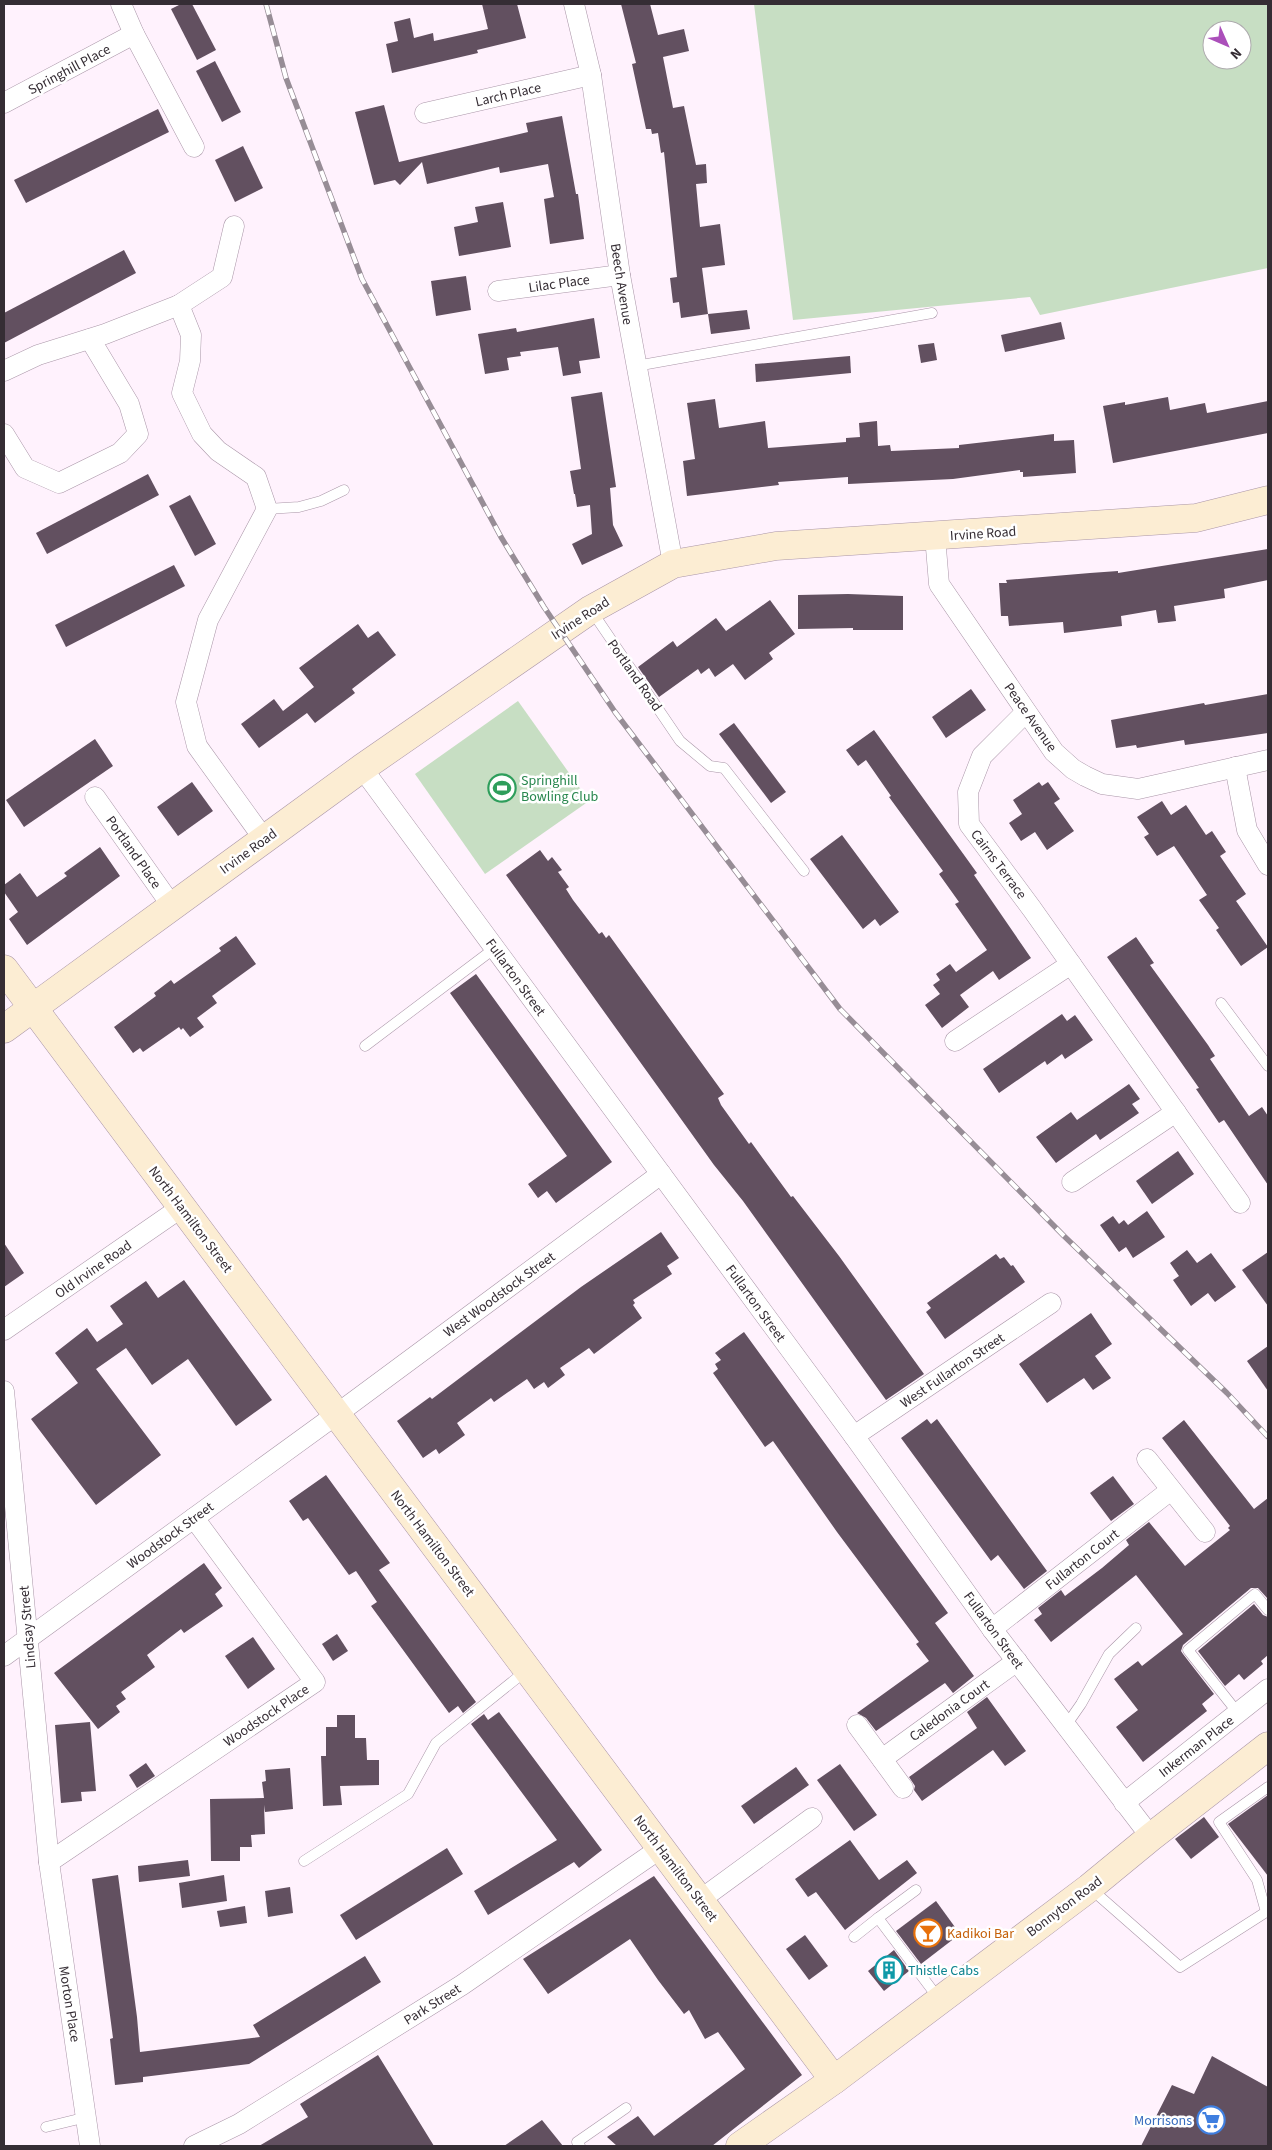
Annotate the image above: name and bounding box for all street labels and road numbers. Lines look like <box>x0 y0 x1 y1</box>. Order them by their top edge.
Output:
street label: Springhill Place <box>25 40 114 100</box>
street label: Larch Place <box>473 78 543 112</box>
street label: Beech Avenue <box>605 242 637 326</box>
street label: Lilac Place <box>527 270 591 298</box>
street label: Irvine Road <box>949 522 1017 546</box>
street label: Irvine Road <box>547 592 614 645</box>
street label: Portland Road <box>602 636 666 716</box>
street label: Peace Avenue <box>999 679 1061 756</box>
street label: Portland Place <box>101 812 166 893</box>
street label: Irvine Road <box>216 824 281 879</box>
street label: Cairns Terrace <box>965 826 1031 904</box>
street label: Fullarton Street <box>480 935 550 1020</box>
street label: North Hamilton Street <box>143 1162 237 1277</box>
street label: Old Irvine Road <box>51 1236 136 1304</box>
street label: West Woodstock Street <box>440 1247 560 1342</box>
street label: Fullarton Street <box>720 1261 790 1346</box>
street label: West Fullarton Street <box>896 1328 1009 1413</box>
street label: North Hamilton Street <box>385 1486 479 1601</box>
street label: Woodstock Street <box>123 1497 218 1574</box>
street label: Fullarton Court <box>1041 1524 1124 1595</box>
street label: Lindsay Street <box>14 1584 42 1669</box>
street label: Fullarton Street <box>958 1588 1028 1673</box>
street label: Caledonia Court <box>905 1675 994 1747</box>
street label: Woodstock Place <box>220 1680 313 1752</box>
street label: Inkerman Place <box>1155 1711 1238 1783</box>
street label: North Hamilton Street <box>628 1811 722 1926</box>
street label: Bonnyton Road <box>1023 1872 1107 1942</box>
street label: Morton Place <box>53 1965 85 2044</box>
street label: Park Street <box>400 1979 465 2030</box>

